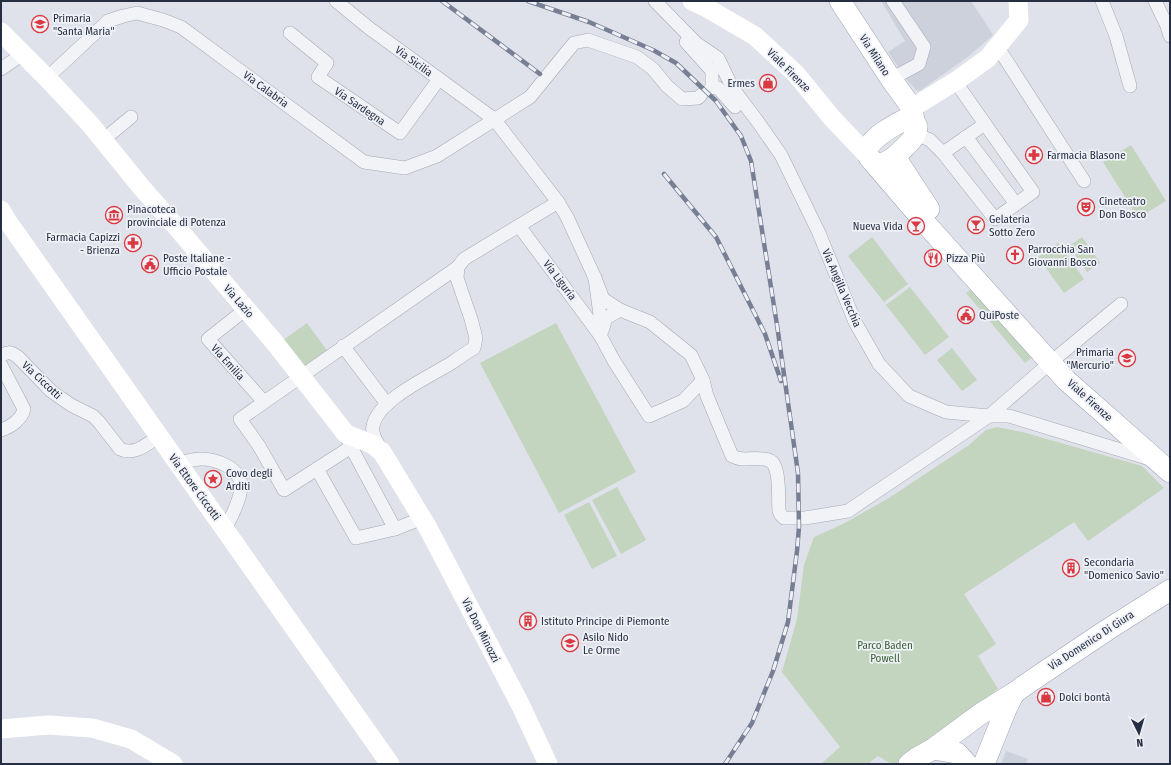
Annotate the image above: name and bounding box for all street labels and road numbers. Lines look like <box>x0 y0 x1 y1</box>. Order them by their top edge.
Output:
street label: Via Milano <box>856 32 893 79</box>
street label: Via Sicilia <box>392 43 435 79</box>
street label: Viale Firenze <box>764 46 813 95</box>
street label: Via Calabria <box>240 69 291 110</box>
street label: Via Sardegna <box>332 85 388 128</box>
street label: Via Angilla Vecchia <box>819 247 864 329</box>
street label: Via Liguria <box>540 258 579 303</box>
street label: Via Lazio <box>221 282 257 321</box>
street label: Via Emilia <box>208 342 247 383</box>
street label: Via Ciccotti <box>19 359 64 402</box>
street label: Viale Firenze <box>1064 377 1115 424</box>
street label: Via Ettore Ciccotti <box>166 452 223 523</box>
street label: Via Don Minozzi <box>459 596 502 665</box>
street label: Via Domenico Di Giura <box>1046 608 1136 673</box>

